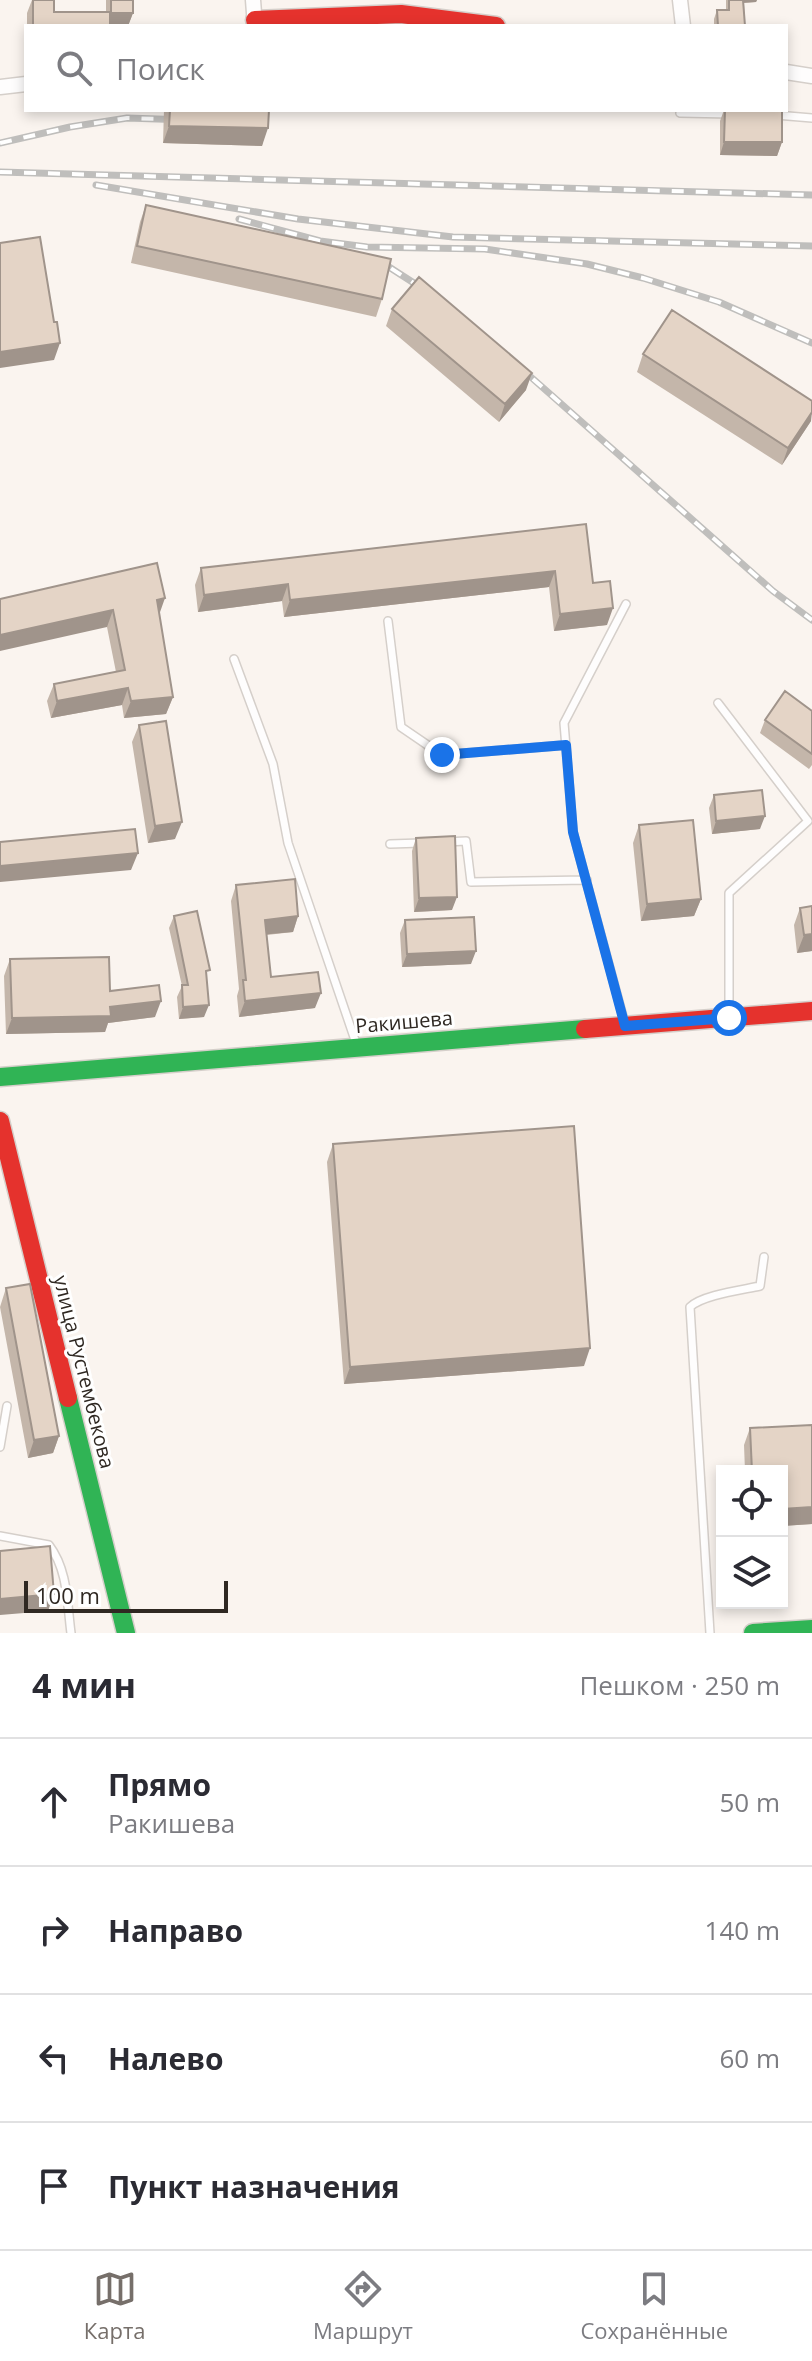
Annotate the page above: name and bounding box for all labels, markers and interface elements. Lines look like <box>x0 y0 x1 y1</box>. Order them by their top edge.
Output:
search box <box>24 24 788 112</box>
icon: search <box>52 46 96 90</box>
text: Поиск <box>116 48 205 89</box>
route end <box>424 737 460 773</box>
route start <box>711 1000 747 1036</box>
street label: Ракишева <box>354 1004 454 1039</box>
street label: улица Рустембекова <box>47 1273 122 1471</box>
map controls <box>716 1465 788 1609</box>
button: locate <box>716 1465 788 1537</box>
button: layers <box>716 1537 788 1609</box>
scale bar <box>24 1577 228 1613</box>
text: 100 m <box>36 1580 100 1610</box>
text: 4 мин <box>32 1662 136 1708</box>
text: Пешком · 250 m <box>579 1667 780 1703</box>
text: Прямо <box>108 1764 211 1805</box>
icon: ahead <box>32 1780 76 1824</box>
text: 50 m <box>719 1784 780 1820</box>
text: Ракишева <box>108 1805 235 1841</box>
icon: right <box>32 1908 76 1952</box>
text: Направо <box>108 1910 243 1951</box>
text: 140 m <box>705 1912 780 1948</box>
icon: left <box>32 2036 76 2080</box>
text: Налево <box>108 2038 224 2079</box>
text: 60 m <box>719 2040 780 2076</box>
icon: arrive <box>32 2164 76 2208</box>
text: Пункт назначения <box>108 2166 400 2207</box>
tab: Карта <box>84 2267 145 2345</box>
tab: Маршрут <box>313 2267 413 2345</box>
tab: Сохранённые <box>581 2267 728 2345</box>

